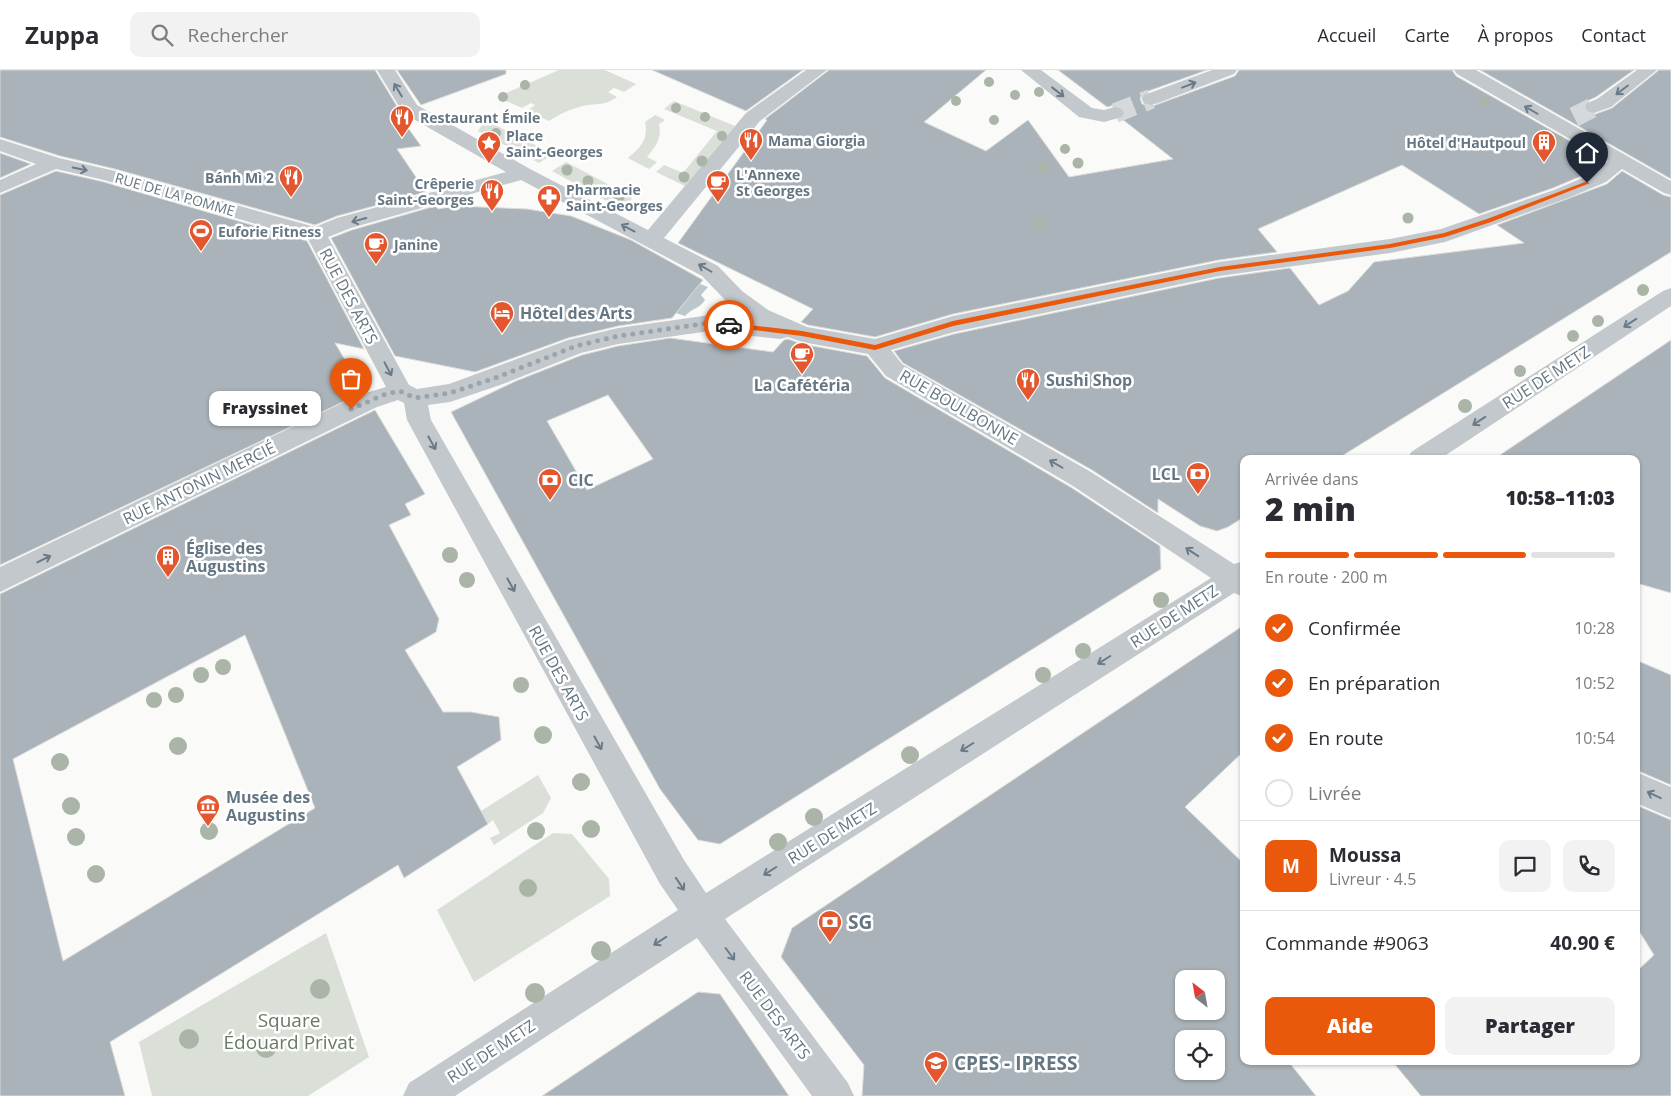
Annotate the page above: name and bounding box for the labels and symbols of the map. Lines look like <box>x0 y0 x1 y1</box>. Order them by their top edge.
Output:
one-way arrow <box>1181 80 1196 89</box>
one-way arrow <box>393 83 403 97</box>
one-way arrow <box>1616 84 1629 95</box>
one-way arrow <box>1051 87 1065 97</box>
restaurant icon: Restaurant Émile <box>389 104 415 138</box>
one-way arrow <box>1524 104 1538 114</box>
place label: Restaurant Émile <box>420 108 540 127</box>
place label: Place Saint-Georges <box>506 126 603 161</box>
restaurant icon: Mama Giorgia <box>738 127 764 161</box>
building icon: Hôtel d'Hautpoul <box>1531 129 1557 163</box>
place icon: Place Saint-Georges <box>476 130 502 164</box>
place label: Mama Giorgia <box>768 131 866 150</box>
pin <box>1566 132 1608 183</box>
place label: Hôtel d'Hautpoul <box>1406 133 1526 152</box>
restaurant icon: Bánh Mì 2 <box>278 164 304 198</box>
one-way arrow <box>72 165 88 174</box>
place label: L'Annexe St Georges <box>736 165 810 200</box>
street label: RUE DE LA POMME <box>113 168 237 220</box>
place label: Bánh Mì 2 <box>205 168 274 187</box>
cafe icon: L'Annexe St Georges <box>705 169 731 203</box>
place label: Crêperie Saint-Georges <box>377 174 474 209</box>
restaurant icon: Crêperie Saint-Georges <box>479 178 505 212</box>
place label: Pharmacie Saint-Georges <box>566 180 663 215</box>
pharmacy icon: Pharmacie Saint-Georges <box>536 184 562 218</box>
one-way arrow <box>351 215 367 225</box>
sports icon: Euforie Fitness <box>188 218 214 252</box>
place label: Euforie Fitness <box>218 222 321 241</box>
one-way arrow <box>620 223 635 233</box>
cafe icon: Janine <box>363 231 389 265</box>
place label: Janine <box>392 235 438 254</box>
street label: RUE DES ARTS <box>315 244 384 348</box>
one-way arrow <box>698 263 712 273</box>
hotel icon: Hôtel des Arts <box>489 300 515 334</box>
courier <box>704 300 754 350</box>
place label: Hôtel des Arts <box>520 302 633 324</box>
one-way arrow <box>1623 317 1637 328</box>
street label: RUE DE METZ <box>1498 340 1594 414</box>
cafe icon: La Cafétéria <box>789 341 815 375</box>
pin <box>330 358 372 409</box>
one-way arrow <box>384 362 394 376</box>
street label: RUE BOULBONNE <box>896 364 1022 450</box>
restaurant icon: Sushi Shop <box>1015 367 1041 401</box>
place label: Sushi Shop <box>1046 369 1132 391</box>
place label: La Cafétéria <box>754 374 850 396</box>
callout: Frayssinet <box>208 392 321 426</box>
one-way arrow <box>1472 415 1486 426</box>
street label: RUE ANTONIN MERCIÉ <box>119 436 279 530</box>
one-way arrow <box>428 436 438 450</box>
one-way arrow <box>1049 458 1064 468</box>
bank icon: LCL <box>1185 461 1211 495</box>
place label: LCL <box>1152 463 1180 485</box>
bank icon: CIC <box>537 467 563 501</box>
place label: CIC <box>568 469 594 491</box>
place label: Église des Augustins <box>186 537 265 577</box>
building icon: Église des Augustins <box>155 544 181 578</box>
one-way arrow <box>1186 546 1200 556</box>
one-way arrow <box>36 554 51 563</box>
one-way arrow <box>506 578 516 593</box>
street label: RUE DE METZ <box>1126 579 1222 653</box>
street label: RUE DES ARTS <box>524 621 594 725</box>
one-way arrow <box>1098 656 1112 666</box>
one-way arrow <box>594 735 603 750</box>
one-way arrow <box>960 742 974 753</box>
place label: Musée des Augustins <box>226 786 310 826</box>
one-way arrow <box>1647 789 1662 799</box>
museum icon: Musée des Augustins <box>195 793 221 827</box>
street label: RUE DE METZ <box>784 797 880 869</box>
one-way arrow <box>764 867 778 877</box>
one-way arrow <box>675 876 685 890</box>
bank icon: SG <box>817 909 843 943</box>
place label: SG <box>848 909 872 935</box>
one-way arrow <box>653 936 667 947</box>
one-way arrow <box>725 947 735 961</box>
street label: RUE DES ARTS <box>734 966 816 1064</box>
north arrow <box>1175 970 1225 1020</box>
park label: Square Édouard Privat <box>224 1007 355 1055</box>
street label: RUE DE METZ <box>443 1014 539 1088</box>
school or university icon: CPES - IPRESS <box>923 1050 949 1084</box>
place label: CPES - IPRESS <box>954 1050 1077 1076</box>

